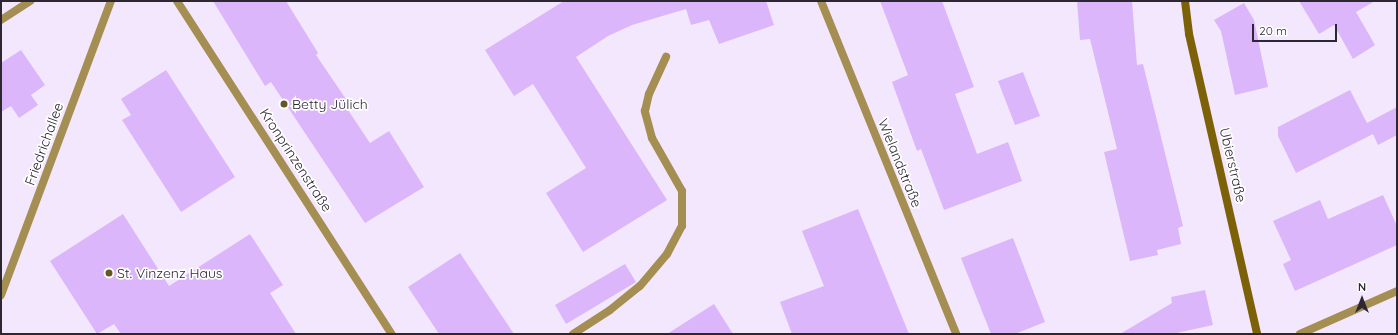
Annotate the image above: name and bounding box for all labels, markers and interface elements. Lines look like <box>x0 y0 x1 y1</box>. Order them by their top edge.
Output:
scale bar <box>1254 16 1339 42</box>
text: 20 m <box>1259 23 1287 38</box>
place label: Betty Jülich <box>292 96 368 112</box>
marker: Betty Jülich <box>279 99 289 109</box>
street label: Friedrichallee <box>21 100 67 188</box>
street label: Kronprinzenstraße <box>256 105 336 215</box>
street label: Wielandstraße <box>875 116 925 210</box>
street label: Ubierstraße <box>1216 126 1250 204</box>
place label: St. Vinzenz Haus <box>117 265 222 281</box>
marker: St. Vinzenz Haus <box>104 268 114 278</box>
north arrow <box>1342 279 1382 319</box>
text: N <box>1358 280 1366 294</box>

